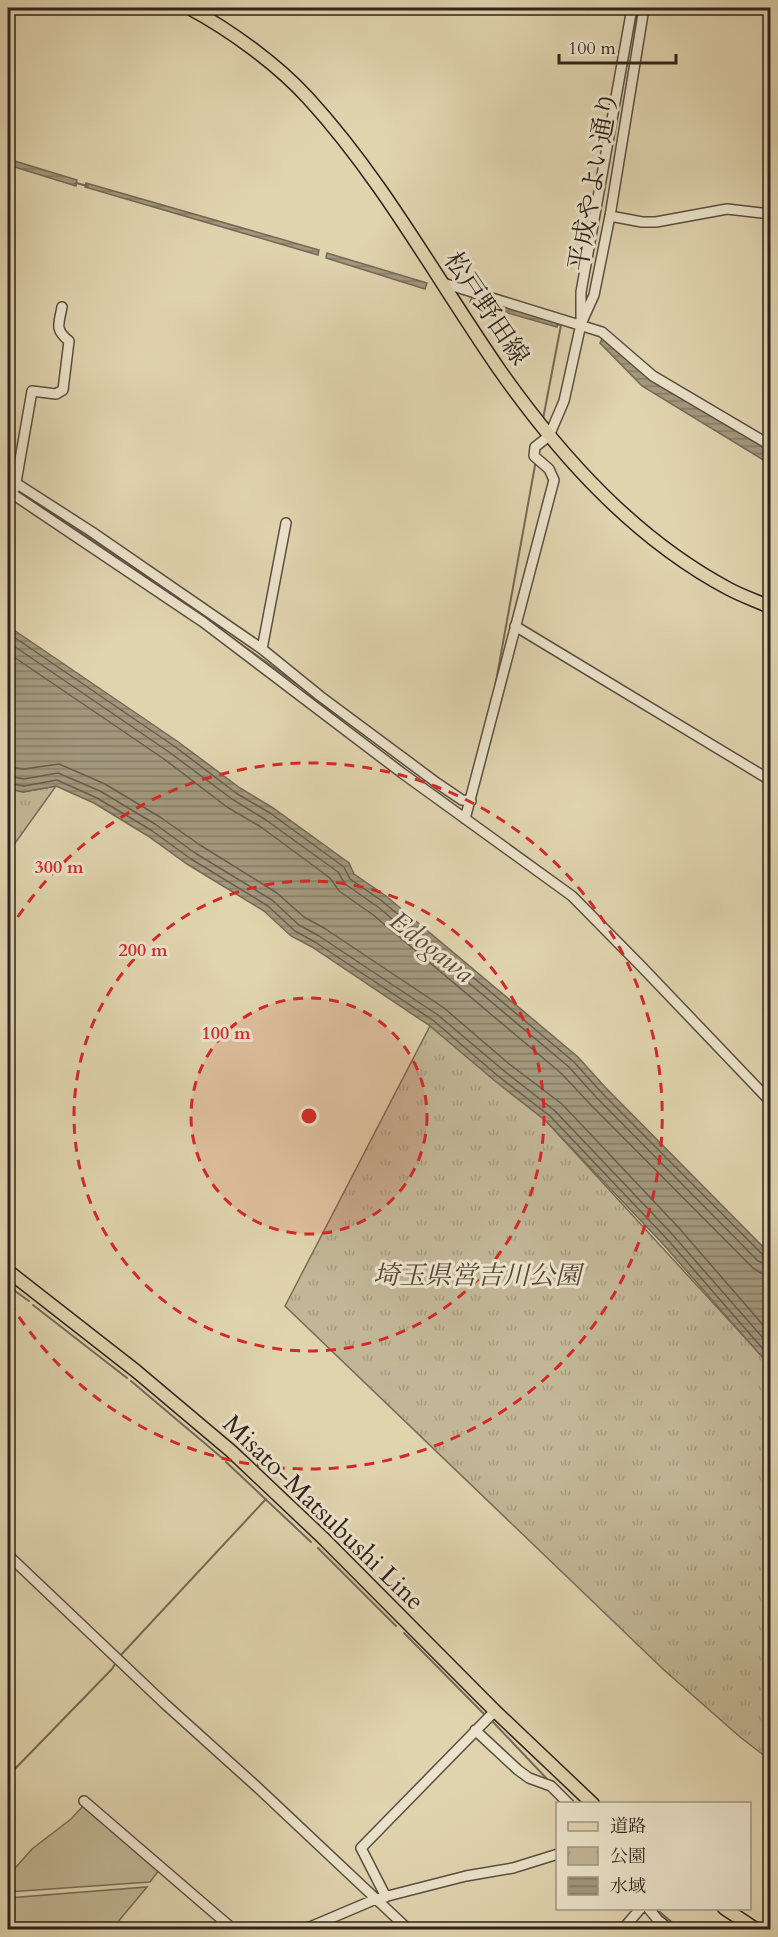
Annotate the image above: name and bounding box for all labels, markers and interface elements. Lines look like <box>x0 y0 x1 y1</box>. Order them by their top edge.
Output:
scale bar <box>559 27 676 65</box>
text: 100 m <box>568 36 616 61</box>
street label: 平成やよい通り <box>560 88 627 274</box>
street label: 松戸野田線 <box>436 245 537 372</box>
text: 300 m <box>34 855 84 880</box>
water label: Edogawa <box>382 903 481 992</box>
text: 200 m <box>118 938 168 963</box>
text: 100 m <box>201 1021 251 1046</box>
centre of rings <box>299 1106 319 1126</box>
park label: 埼玉県営吉川公園 <box>373 1258 585 1293</box>
street label: Misato-Matsubushi Line <box>215 1407 432 1618</box>
legend <box>556 1802 751 1910</box>
text: 道路 <box>610 1814 646 1839</box>
text: 公園 <box>610 1844 646 1869</box>
text: 水域 <box>610 1874 646 1899</box>

